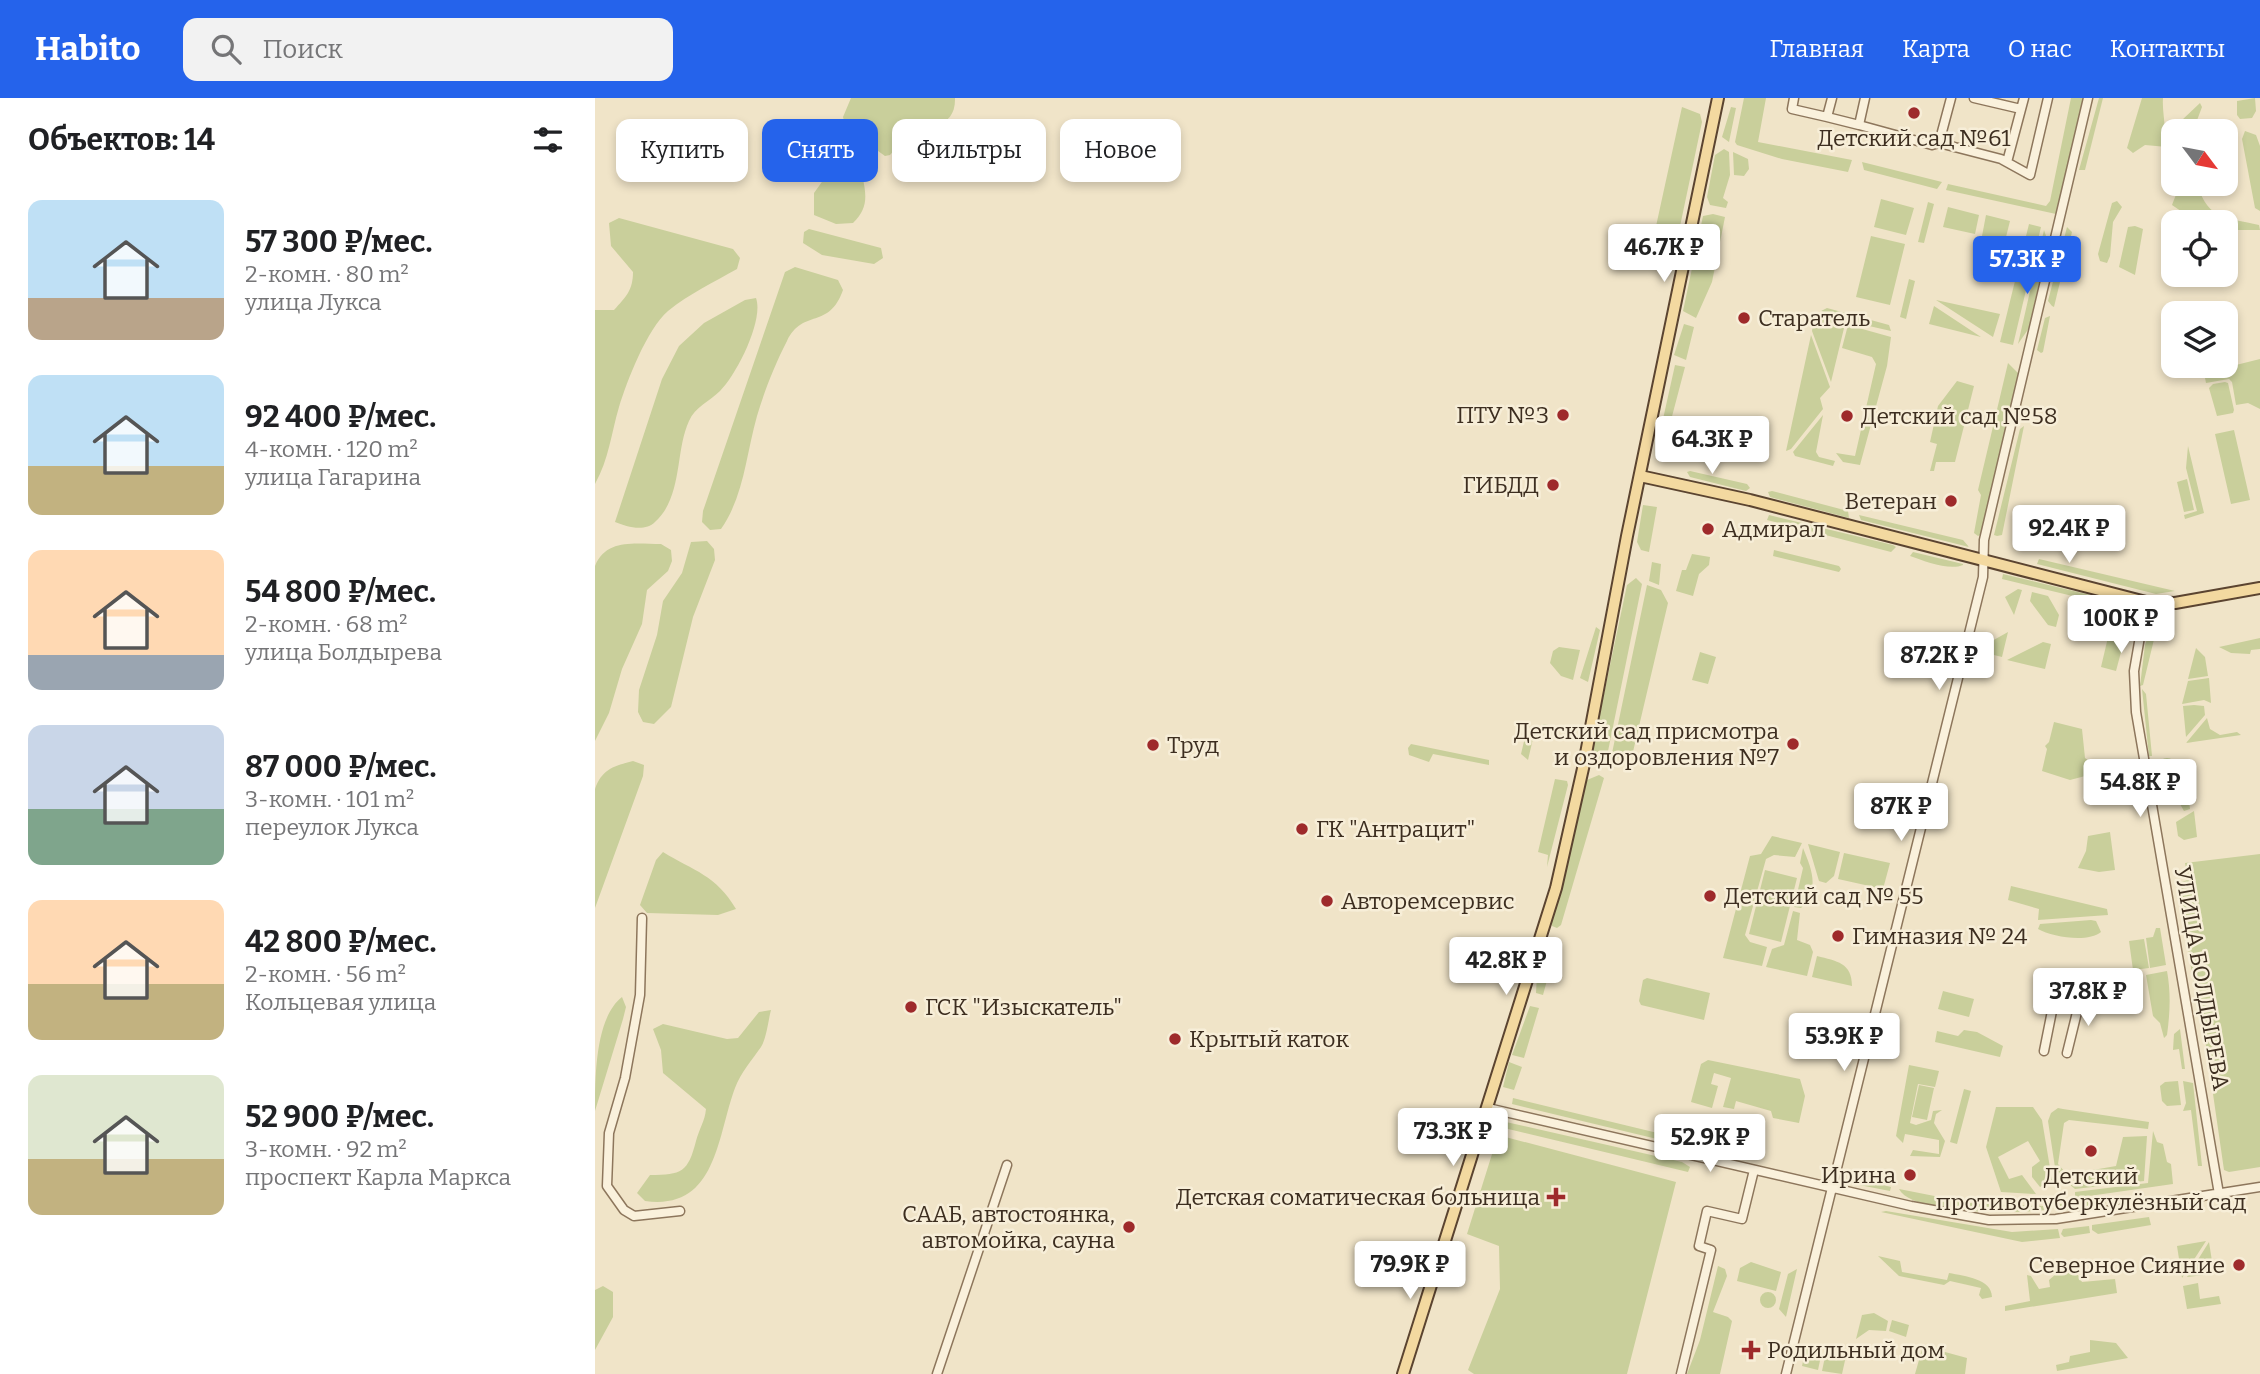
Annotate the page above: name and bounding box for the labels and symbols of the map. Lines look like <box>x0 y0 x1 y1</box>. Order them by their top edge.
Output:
marker: Детский сад №61 <box>1906 105 1922 121</box>
north arrow <box>2161 119 2238 196</box>
place label: Детский сад №61 <box>1817 124 2011 152</box>
pin: 46.7K ₽ <box>1599 225 1729 284</box>
pin: 57.3K ₽ <box>1962 236 2092 296</box>
place label: Старатель <box>1758 304 1870 332</box>
marker: Старатель <box>1736 310 1752 326</box>
place label: ПТУ №3 <box>1456 401 1549 429</box>
place label: Детский сад №58 <box>1861 402 2058 430</box>
marker: ПТУ №3 <box>1555 407 1571 423</box>
marker: Детский сад №58 <box>1839 408 1855 424</box>
pin: 64.3K ₽ <box>1647 416 1777 476</box>
place label: ГИБДД <box>1463 471 1539 499</box>
marker: ГИБДД <box>1545 477 1561 493</box>
place label: Ветеран <box>1845 487 1937 515</box>
marker: Ветеран <box>1943 493 1959 509</box>
pin: 92.4K ₽ <box>2004 505 2134 565</box>
place label: Адмирал <box>1722 515 1825 543</box>
marker: Адмирал <box>1700 521 1716 537</box>
pin: 100K ₽ <box>2064 596 2178 655</box>
pin: 87.2K ₽ <box>1874 632 2004 692</box>
place label: Детский сад присмотра и оздоровления №7 <box>1514 717 1779 771</box>
place label: Труд <box>1167 731 1219 759</box>
marker: Детский сад присмотра и оздоровления №7 <box>1785 736 1801 752</box>
marker: Труд <box>1145 737 1161 753</box>
pin: 54.8K ₽ <box>2075 760 2205 819</box>
pin: 87K ₽ <box>1852 784 1950 843</box>
place label: ГК "Антрацит" <box>1316 815 1475 843</box>
marker: ГК "Антрацит" <box>1294 821 1310 837</box>
street label: УЛИЦА БОЛДЫРЕВА <box>2168 864 2236 1093</box>
place label: Детский сад № 55 <box>1724 882 1924 910</box>
place label: Авторемсервис <box>1341 887 1515 915</box>
marker: Детский сад № 55 <box>1702 888 1718 904</box>
marker: Авторемсервис <box>1319 893 1335 909</box>
place label: Гимназия № 24 <box>1852 922 2028 950</box>
marker: Гимназия № 24 <box>1830 928 1846 944</box>
pin: 42.8K ₽ <box>1441 937 1571 997</box>
pin: 37.8K ₽ <box>2023 968 2153 1028</box>
place label: ГСК "Изыскатель" <box>925 993 1122 1021</box>
marker: ГСК "Изыскатель" <box>903 999 919 1015</box>
pin: 53.9K ₽ <box>1779 1014 1909 1073</box>
place label: Крытый каток <box>1189 1025 1350 1053</box>
marker: Крытый каток <box>1167 1031 1183 1047</box>
pin: 73.3K ₽ <box>1388 1108 1518 1168</box>
pin: 52.9K ₽ <box>1645 1114 1775 1174</box>
marker: Детский противотуберкулёзный сад <box>2083 1143 2099 1159</box>
place label: Ирина <box>1821 1161 1896 1189</box>
place label: Детский противотуберкулёзный сад <box>1936 1162 2246 1216</box>
marker: Ирина <box>1902 1167 1918 1183</box>
place label: Детская соматическая больница <box>1176 1183 1540 1211</box>
marker: Детская соматическая больница <box>1546 1187 1566 1207</box>
place label: СААБ, автостоянка, автомойка, сауна <box>902 1200 1115 1254</box>
marker: СААБ, автостоянка, автомойка, сауна <box>1121 1219 1137 1235</box>
pin: 79.9K ₽ <box>1345 1242 1475 1301</box>
place label: Северное Сияние <box>2028 1251 2225 1279</box>
marker: Северное Сияние <box>2231 1257 2247 1273</box>
place label: Родильный дом <box>1767 1336 1945 1364</box>
marker: Родильный дом <box>1741 1340 1761 1360</box>

